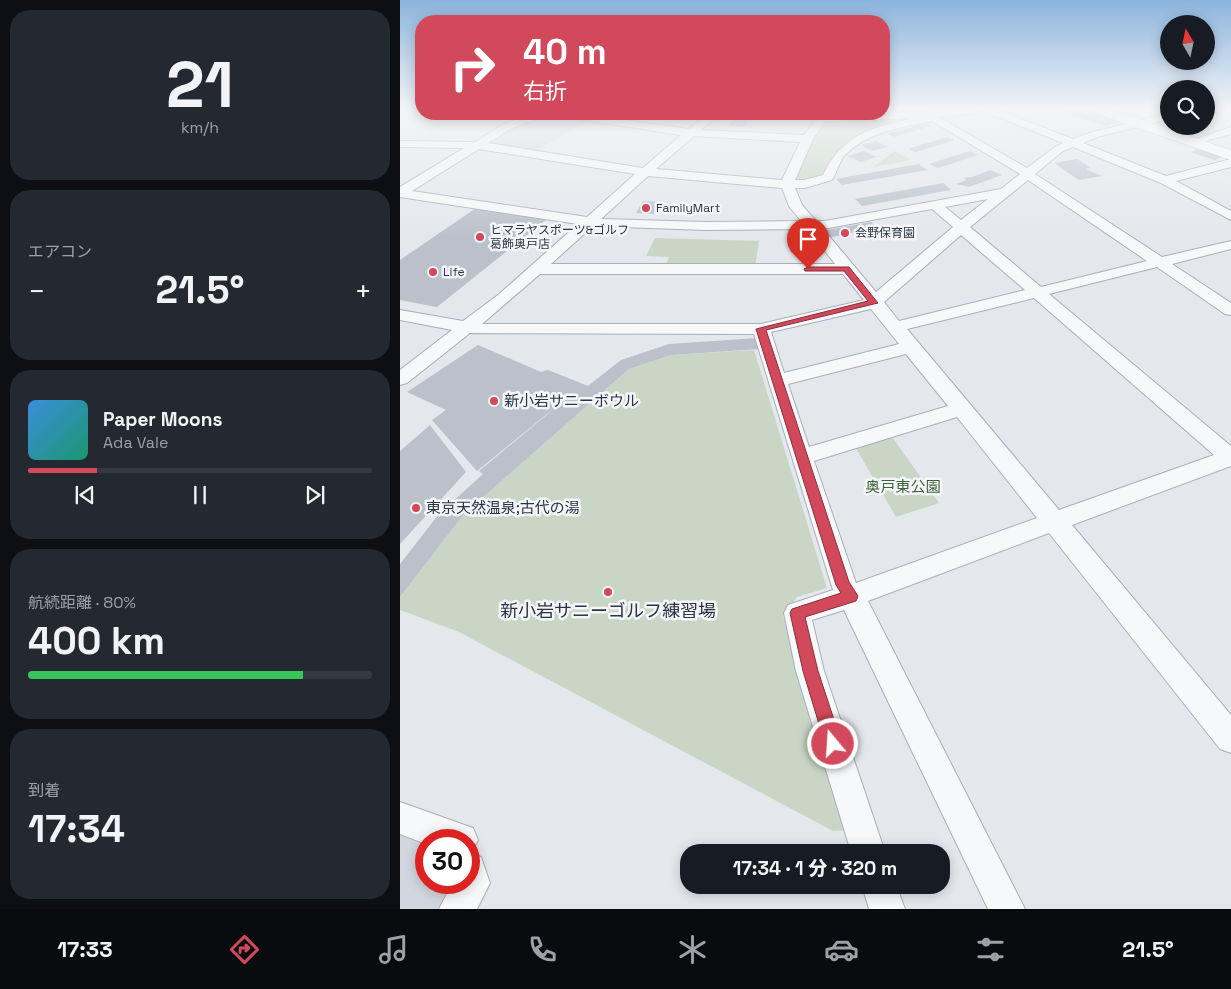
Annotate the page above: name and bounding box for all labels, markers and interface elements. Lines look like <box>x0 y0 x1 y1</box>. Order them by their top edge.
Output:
north arrow <box>1160 15 1215 70</box>
map controls <box>1160 15 1215 135</box>
text: 40 m <box>523 30 607 74</box>
icon: right <box>440 35 505 100</box>
text: 21 <box>166 43 234 126</box>
text: 右折 <box>523 77 567 105</box>
button: search <box>1160 80 1215 135</box>
text: km/h <box>181 117 219 138</box>
place label: FamilyMart <box>656 200 720 216</box>
marker: FamilyMart <box>640 202 652 214</box>
pin <box>787 218 829 269</box>
place label: ヒマラヤスポーツ&ゴルフ 葛飾奥戸店 <box>490 222 629 252</box>
icon: arrive <box>794 225 822 253</box>
place label: 会野保育園 <box>855 225 915 241</box>
marker: 会野保育園 <box>839 227 851 239</box>
marker: ヒマラヤスポーツ&ゴルフ 葛飾奥戸店 <box>474 231 486 243</box>
text: エアコン <box>28 241 92 262</box>
place label: Life <box>443 264 465 280</box>
text: 21.5° <box>156 266 244 314</box>
marker: Life <box>427 266 439 278</box>
text: − <box>28 273 45 309</box>
text: + <box>355 273 372 309</box>
place label: 新小岩サニーボウル <box>504 391 639 410</box>
marker: 新小岩サニーボウル <box>488 395 500 407</box>
text: Paper Moons <box>103 407 222 432</box>
text: Ada Vale <box>103 432 168 453</box>
park label: 奥戸東公園 <box>865 477 941 496</box>
icon: previous <box>71 481 99 509</box>
icon: pause <box>186 481 214 509</box>
icon: next <box>301 481 329 509</box>
place label: 東京天然温泉;古代の湯 <box>426 498 580 517</box>
marker: 東京天然温泉;古代の湯 <box>410 502 422 514</box>
marker: 新小岩サニーゴルフ練習場 <box>602 586 614 598</box>
text: 航続距離 · 80% <box>28 592 136 613</box>
place label: 新小岩サニーゴルフ練習場 <box>500 599 716 622</box>
text: 400 km <box>28 617 165 665</box>
position arrow <box>806 717 858 769</box>
text: 到着 <box>28 780 60 801</box>
text: 17:34 <box>28 805 125 853</box>
speed limit sign: 30 <box>415 829 480 894</box>
text: 17:34 · 1 分 · 320 m <box>733 856 897 881</box>
icon: directions <box>227 932 262 967</box>
icon: music <box>376 932 411 967</box>
icon: phone <box>525 932 560 967</box>
icon: climate <box>675 932 710 967</box>
icon: car <box>824 932 859 967</box>
icon: filters <box>973 932 1008 967</box>
text: 17:33 <box>57 935 113 963</box>
text: 21.5° <box>1122 935 1174 963</box>

